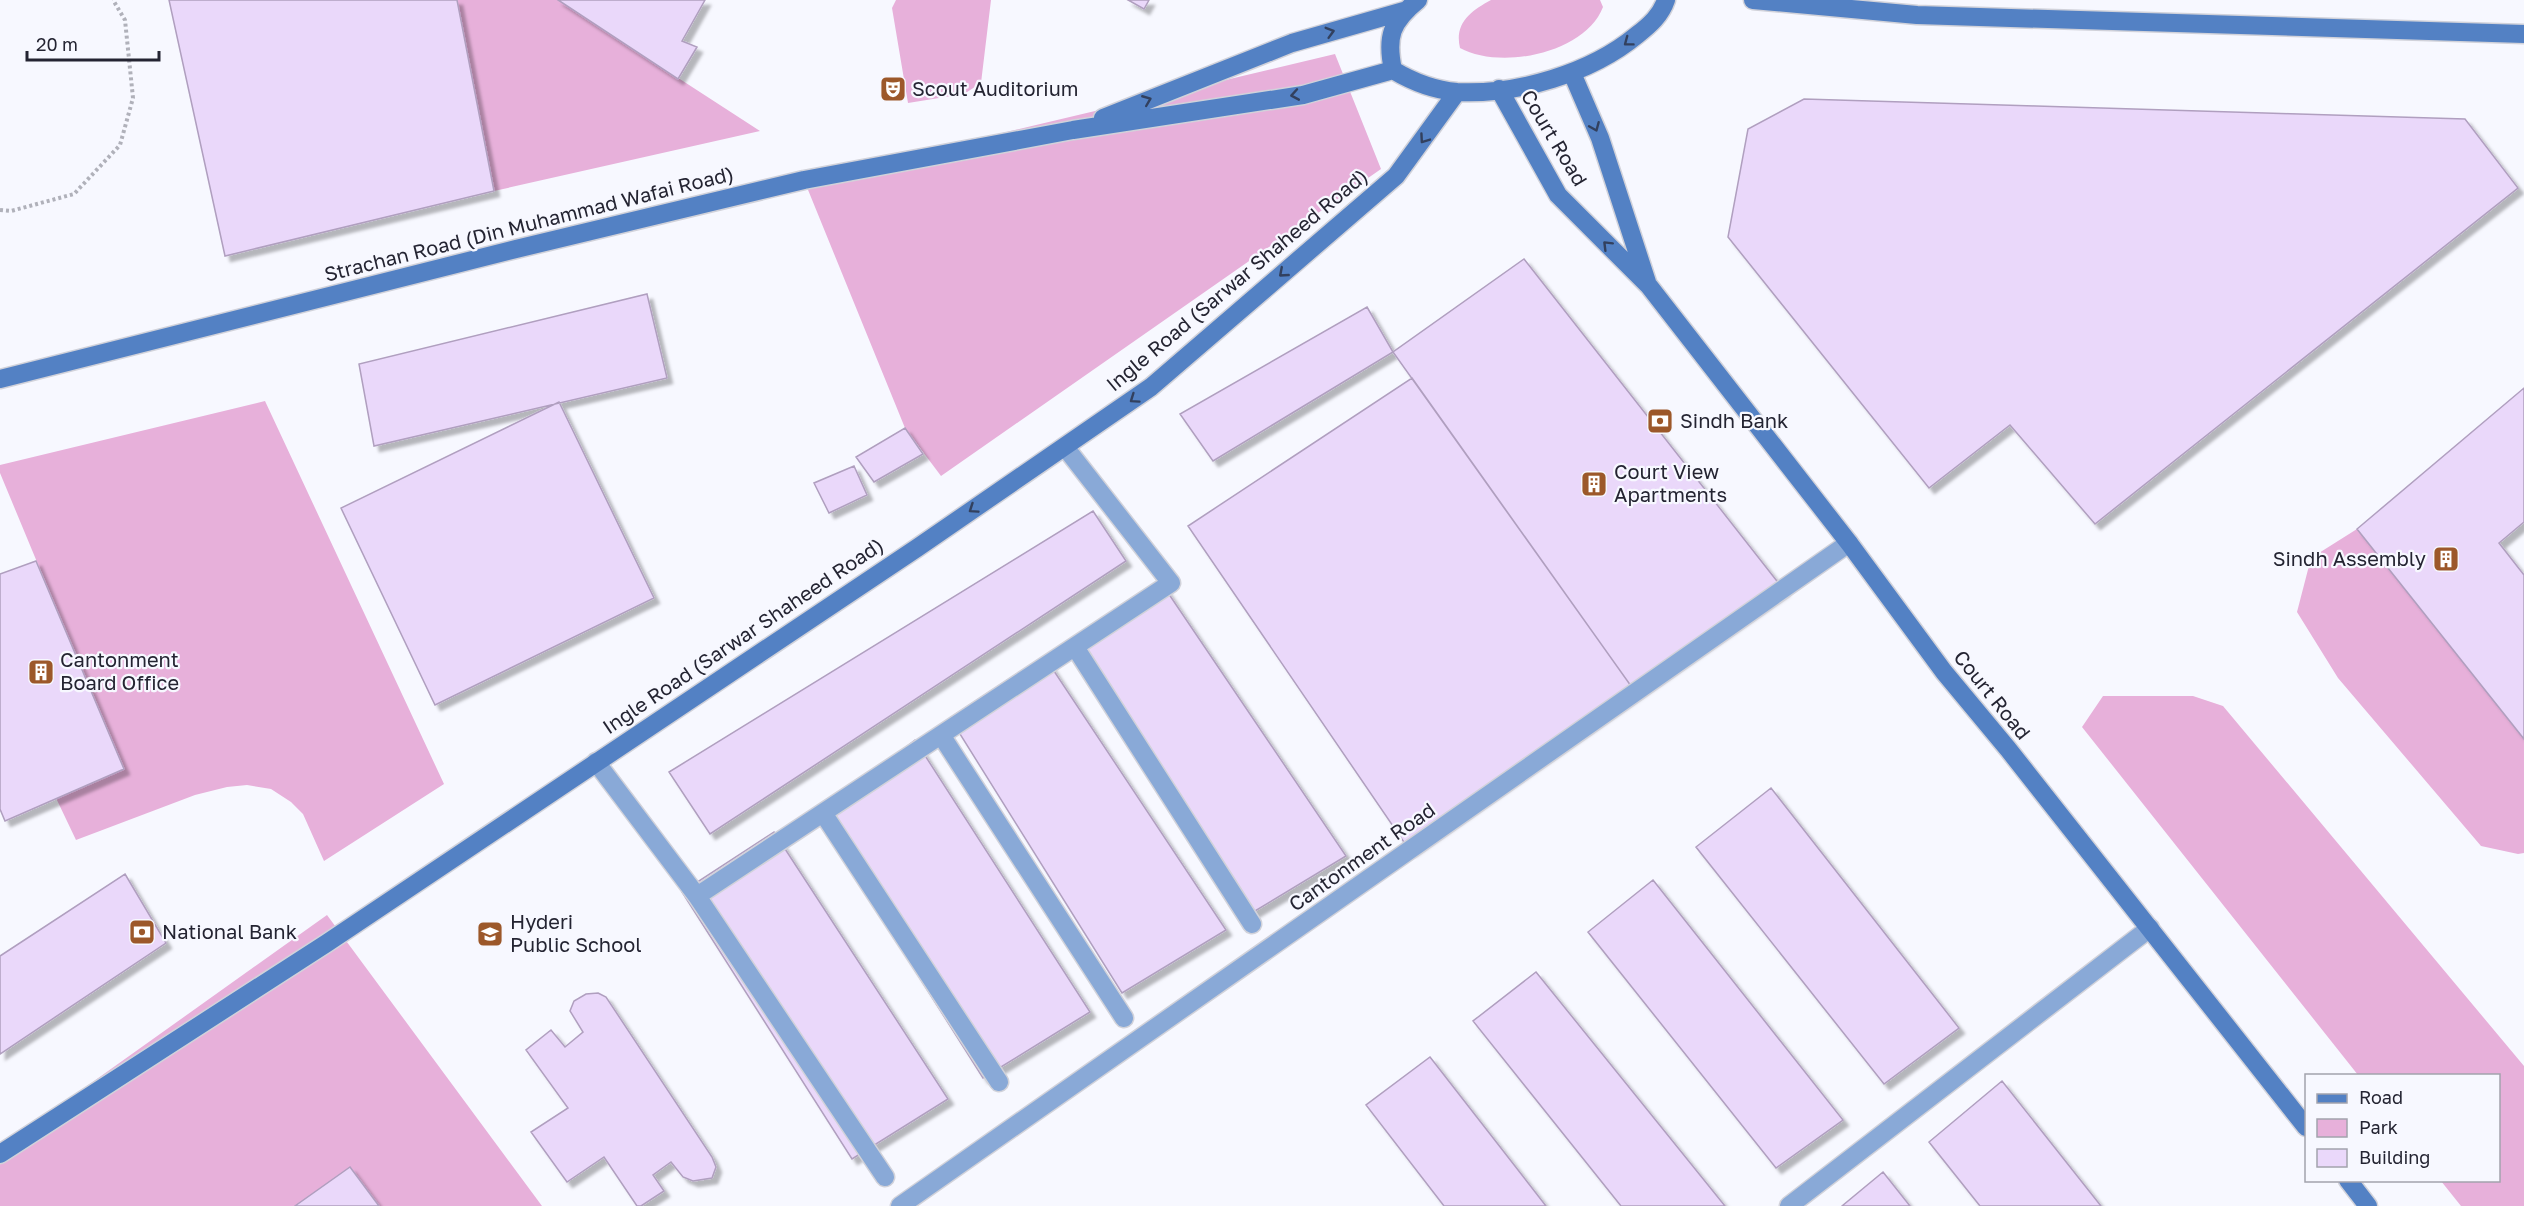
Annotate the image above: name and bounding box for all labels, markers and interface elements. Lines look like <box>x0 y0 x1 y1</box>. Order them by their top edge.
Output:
scale bar <box>27 24 159 62</box>
one-way arrow <box>1325 27 1335 40</box>
text: 20 m <box>36 33 78 55</box>
one-way arrow <box>1623 35 1634 46</box>
theatre icon: Scout Auditorium <box>878 74 908 104</box>
place label: Scout Auditorium <box>912 76 1079 100</box>
street label: Court Road <box>1517 85 1593 190</box>
one-way arrow <box>1291 89 1300 101</box>
one-way arrow <box>1142 95 1152 108</box>
one-way arrow <box>1588 120 1600 131</box>
one-way arrow <box>1420 133 1431 144</box>
street label: Strachan Road (Din Muhammad Wafai Road) <box>322 160 736 286</box>
street label: Ingle Road (Sarwar Shaheed Road) <box>1101 163 1372 396</box>
one-way arrow <box>1604 241 1615 252</box>
one-way arrow <box>1279 266 1290 277</box>
one-way arrow <box>1130 392 1141 403</box>
bank icon: Sindh Bank <box>1645 406 1675 436</box>
place label: Sindh Bank <box>1680 408 1788 432</box>
place label: Court View Apartments <box>1614 459 1727 506</box>
building icon: Court View Apartments <box>1579 469 1609 499</box>
one-way arrow <box>969 502 980 513</box>
street label: Ingle Road (Sarwar Shaheed Road) <box>598 532 887 738</box>
building icon: Sindh Assembly <box>2431 544 2461 574</box>
place label: Sindh Assembly <box>2273 546 2426 570</box>
street label: Court Road <box>1949 645 2036 744</box>
place label: Cantonment Board Office <box>60 647 179 694</box>
building icon: Cantonment Board Office <box>26 657 56 687</box>
street label: Cantonment Road <box>1284 797 1439 916</box>
place label: Hyderi Public School <box>510 909 642 956</box>
bank icon: National Bank <box>127 917 157 947</box>
place label: National Bank <box>162 919 297 943</box>
school or university icon: Hyderi Public School <box>475 919 505 949</box>
legend <box>2305 1074 2500 1182</box>
text: Road <box>2359 1086 2403 1108</box>
text: Park <box>2359 1116 2398 1138</box>
text: Building <box>2359 1146 2430 1168</box>

